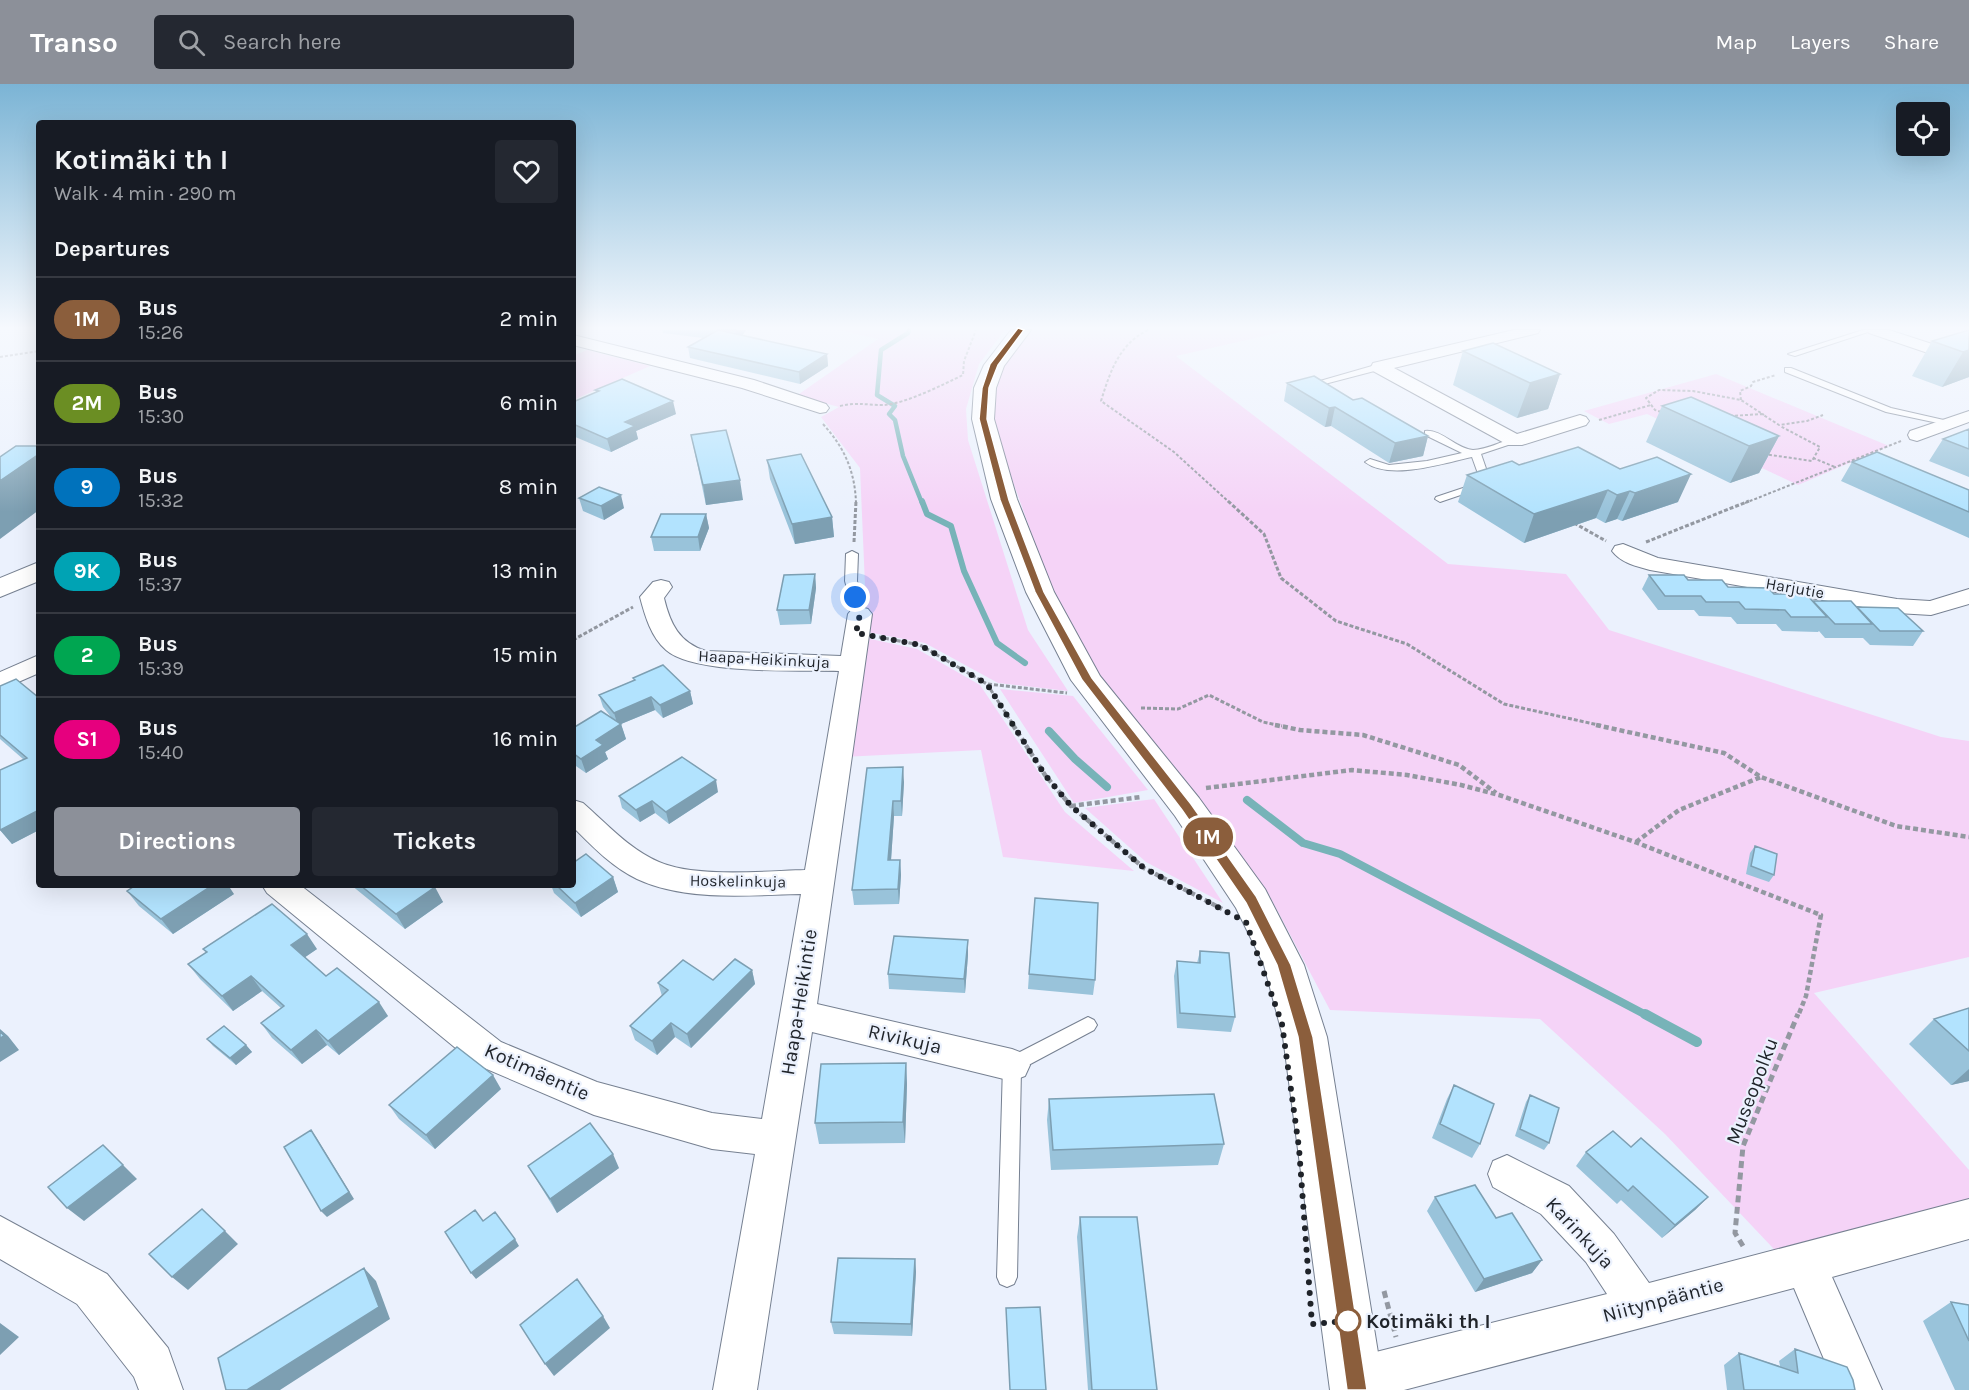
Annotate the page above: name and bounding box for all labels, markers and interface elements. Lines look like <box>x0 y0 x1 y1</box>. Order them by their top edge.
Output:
search box <box>154 15 574 69</box>
text: Transo <box>30 26 118 59</box>
icon: search <box>175 26 208 59</box>
text: Search here <box>223 29 341 55</box>
text: Map <box>1715 30 1757 54</box>
text: Layers <box>1790 30 1851 54</box>
text: Share <box>1884 30 1939 54</box>
map controls <box>1896 102 1950 156</box>
button: locate <box>1896 102 1950 156</box>
button: heart <box>495 140 558 203</box>
text: Kotimäki th I <box>54 143 228 176</box>
text: Walk · 4 min · 290 m <box>54 182 236 205</box>
text: Departures <box>54 236 170 262</box>
text: Bus <box>138 295 178 321</box>
text: 2 min <box>500 306 558 332</box>
text: 1M <box>74 307 100 331</box>
text: 15:26 <box>138 321 184 344</box>
text: Bus <box>138 379 178 405</box>
text: 6 min <box>500 390 558 416</box>
text: 2M <box>71 391 103 415</box>
text: 15:30 <box>138 405 184 428</box>
text: Bus <box>138 463 178 489</box>
text: 8 min <box>499 474 558 500</box>
text: 9 <box>81 475 93 499</box>
text: 15:32 <box>138 489 184 512</box>
text: Bus <box>138 547 178 573</box>
text: 13 min <box>492 558 558 584</box>
text: 9K <box>74 559 100 583</box>
text: 15:37 <box>138 573 182 596</box>
street label: Harjutie <box>1764 574 1826 602</box>
your location <box>840 582 870 612</box>
text: Bus <box>138 631 178 657</box>
text: 15 min <box>493 642 558 668</box>
text: 2 <box>81 643 93 667</box>
street label: Haapa-Heikinkuja <box>698 646 830 672</box>
text: 15:39 <box>138 657 184 680</box>
text: Bus <box>138 715 178 741</box>
text: 16 min <box>492 726 558 752</box>
text: S1 <box>77 727 97 751</box>
text: 15:40 <box>138 741 184 764</box>
button: Directions <box>54 807 300 876</box>
button: Tickets <box>312 807 558 876</box>
line badge: 1M <box>1181 818 1235 856</box>
text: 1M <box>1195 825 1221 849</box>
street label: Hoskelinkuja <box>690 871 786 891</box>
street label: Haapa-Heikintie <box>776 927 822 1077</box>
street label: Rivikuja <box>866 1019 944 1059</box>
street label: Museopolku <box>1721 1034 1783 1148</box>
street label: Kotimäentie <box>481 1039 593 1105</box>
street label: Karinkuja <box>1541 1193 1619 1273</box>
street label: Niitynpääntie <box>1600 1273 1726 1327</box>
marker: Kotimäki th I <box>1335 1308 1361 1334</box>
place label: Kotimäki th I <box>1366 1310 1490 1333</box>

